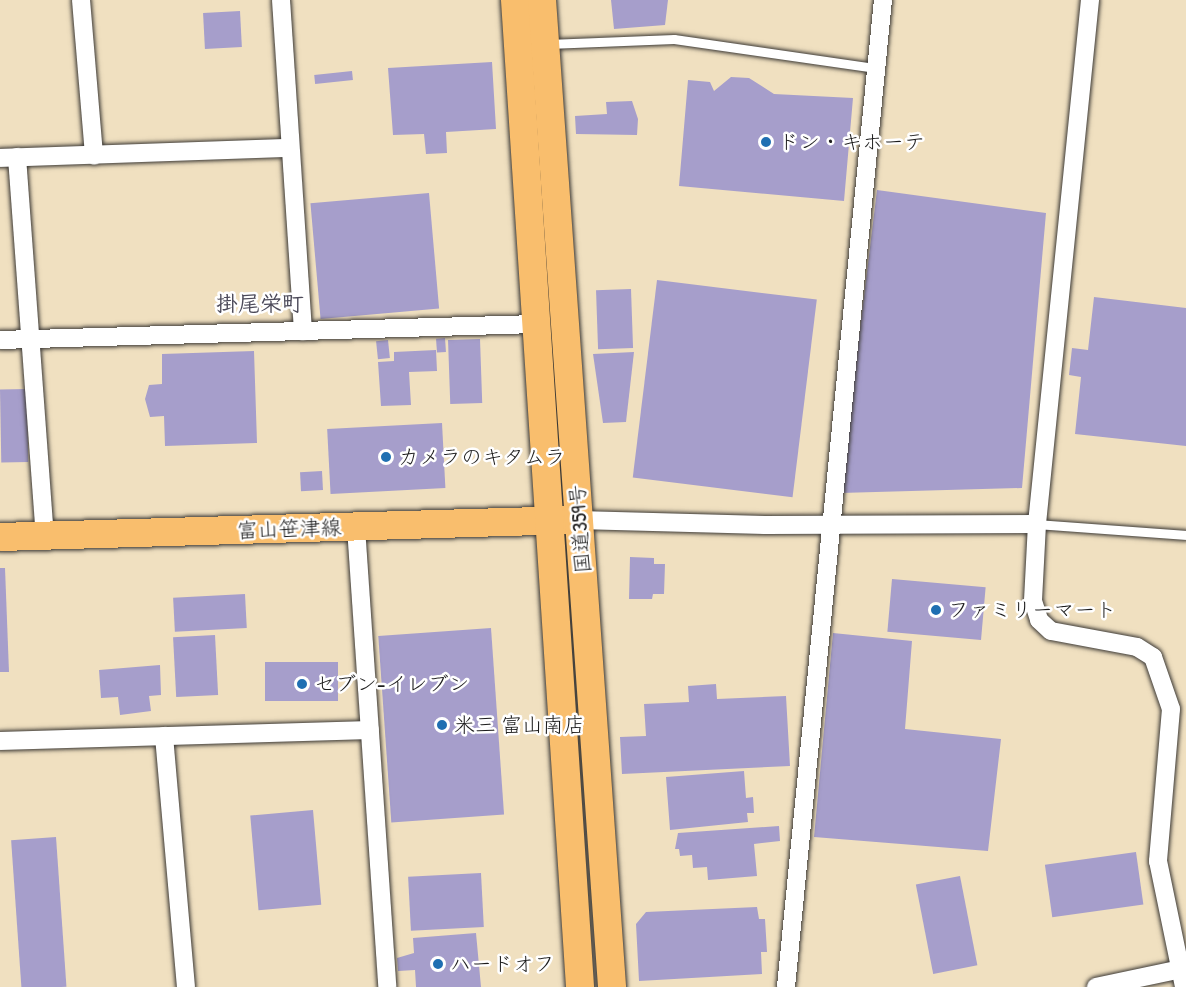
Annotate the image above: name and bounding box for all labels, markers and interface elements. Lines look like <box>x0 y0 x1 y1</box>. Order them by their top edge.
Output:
place label: ドン・キホーテ <box>778 129 925 155</box>
marker: ドン・キホーテ <box>759 135 773 149</box>
district label: 掛尾栄町 <box>216 291 304 317</box>
place label: カメラのキタムラ <box>398 444 566 470</box>
marker: カメラのキタムラ <box>379 450 393 464</box>
street label: 国道359号 <box>564 484 596 574</box>
street label: 富山笹津線 <box>236 515 342 543</box>
place label: ファミリーマート <box>948 597 1116 623</box>
marker: ファミリーマート <box>929 603 943 617</box>
place label: セブン-イレブン <box>314 671 469 697</box>
marker: セブン-イレブン <box>295 677 309 691</box>
place label: 米三 富山南店 <box>454 712 585 738</box>
marker: 米三 富山南店 <box>435 718 449 732</box>
place label: ハードオフ <box>450 951 555 977</box>
marker: ハードオフ <box>431 957 445 971</box>

